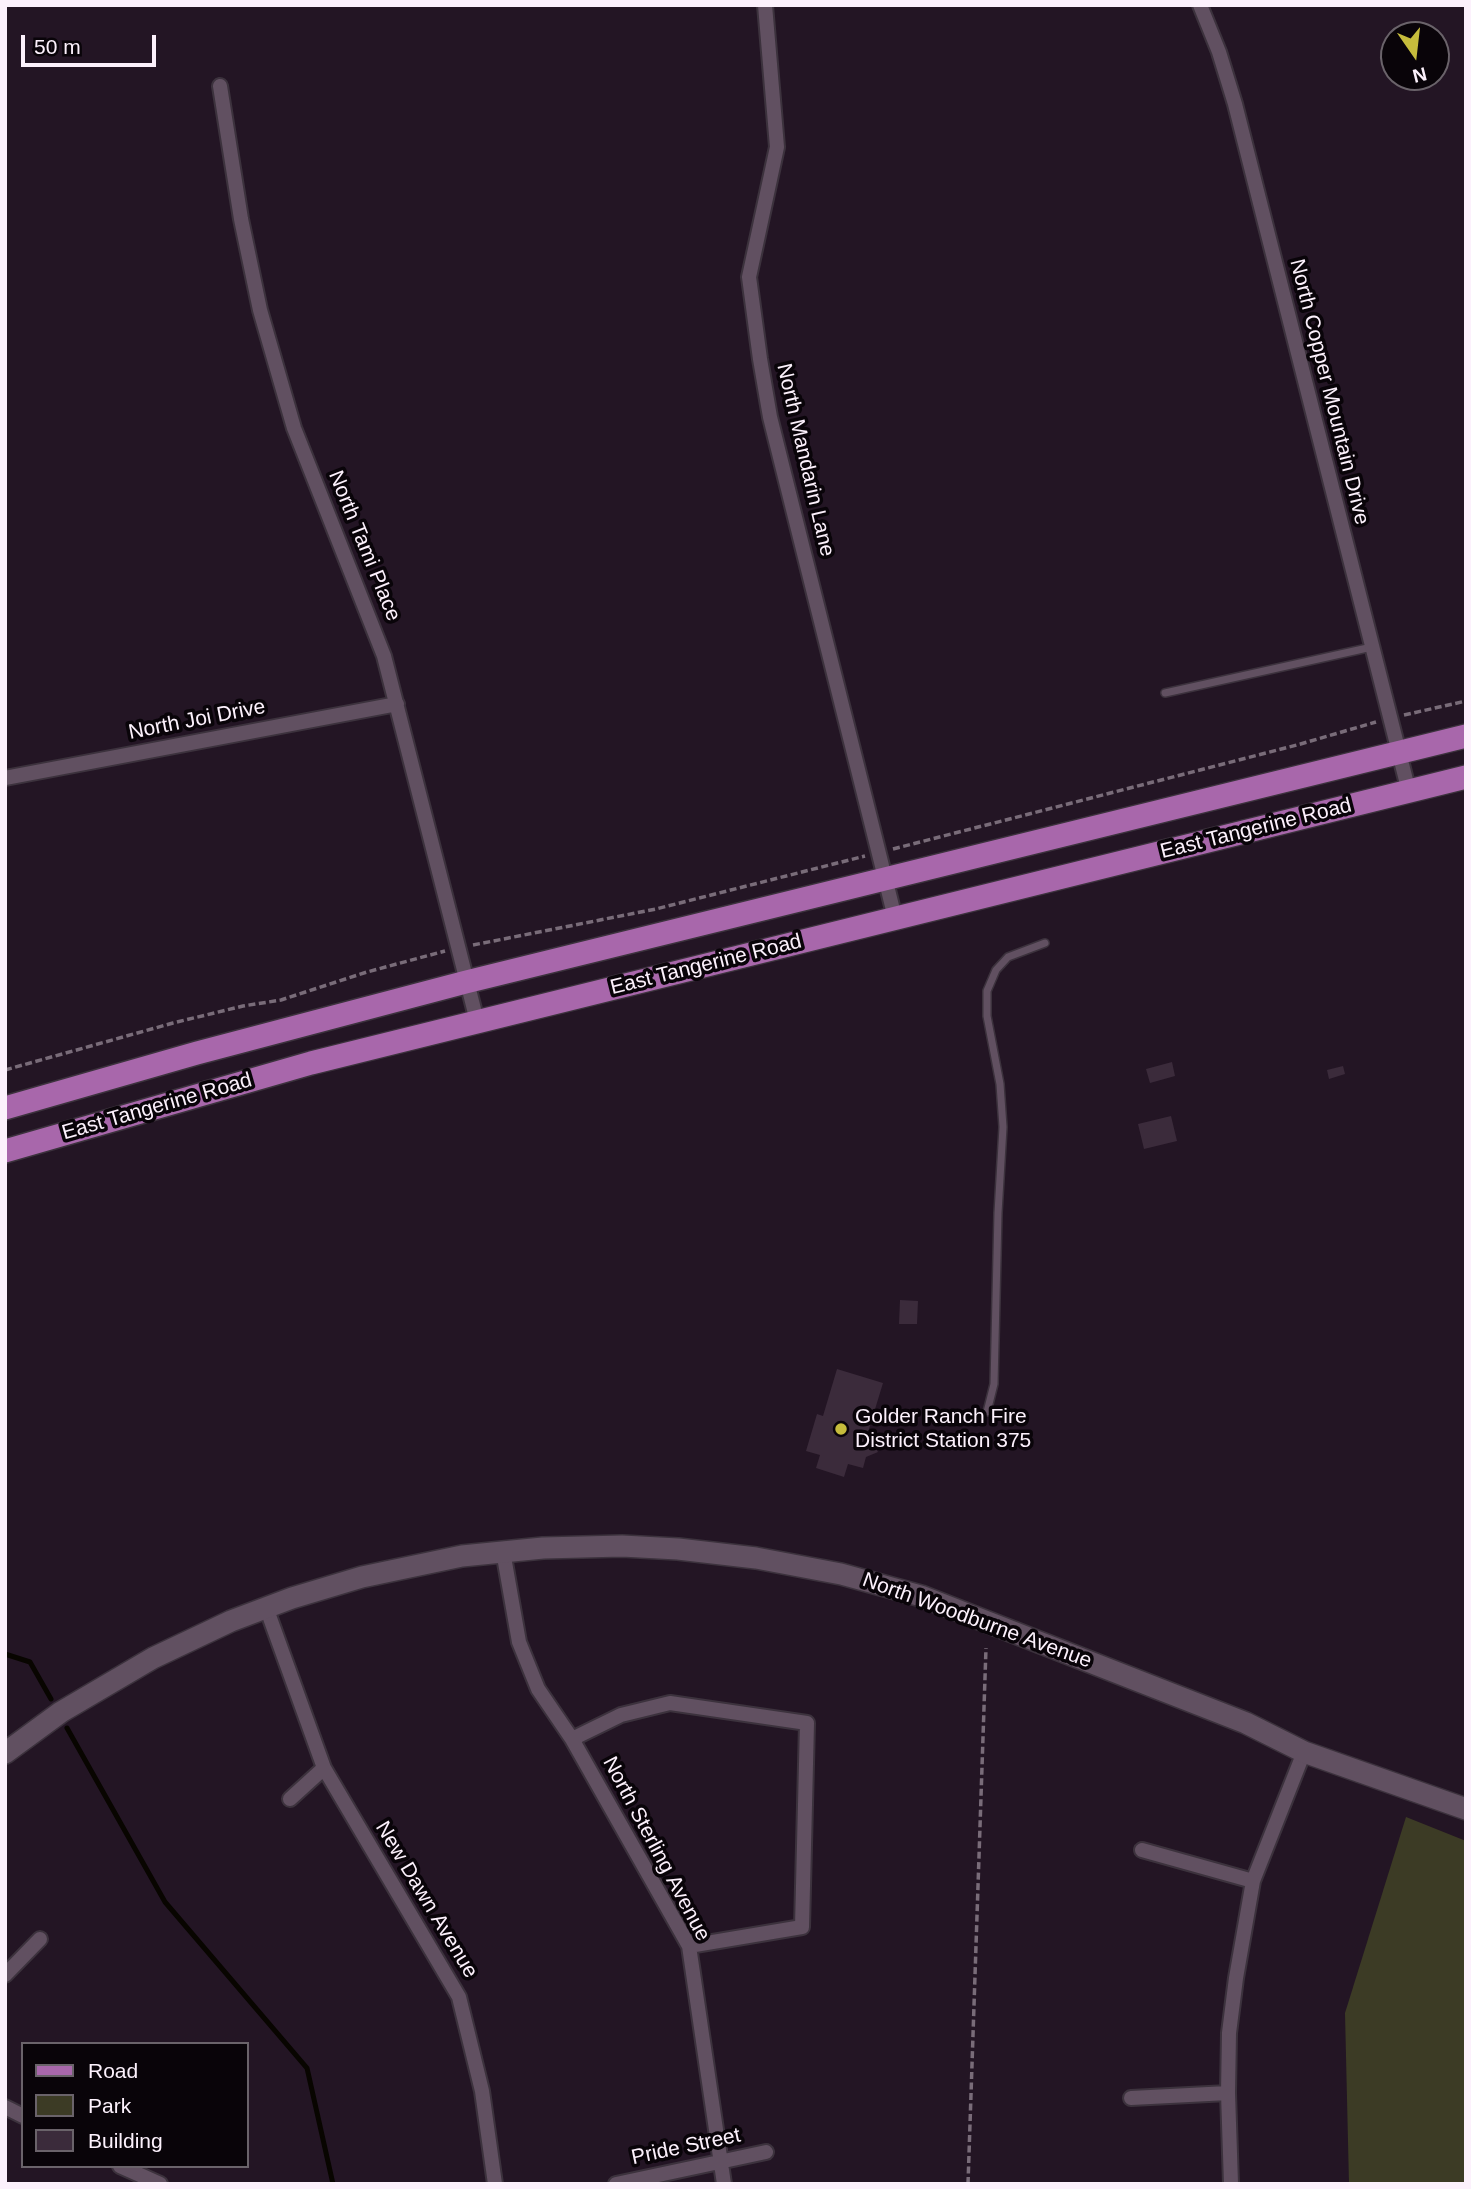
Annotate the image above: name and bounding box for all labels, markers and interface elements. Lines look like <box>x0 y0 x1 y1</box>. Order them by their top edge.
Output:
scale bar <box>24 21 159 65</box>
north arrow <box>1380 21 1450 91</box>
text: 50 m <box>34 35 81 58</box>
text: N <box>1411 63 1429 87</box>
street label: North Copper Mountain Drive <box>1284 256 1374 528</box>
street label: North Mandarin Lane <box>771 361 839 559</box>
street label: North Tami Place <box>322 467 406 625</box>
street label: North Joi Drive <box>126 694 268 746</box>
street label: East Tangerine Road <box>1158 793 1354 865</box>
street label: East Tangerine Road <box>608 929 804 1001</box>
street label: East Tangerine Road <box>59 1068 255 1146</box>
place label: Golder Ranch Fire District Station 375 <box>855 1404 1031 1454</box>
marker: Golder Ranch Fire District Station 375 <box>833 1421 849 1437</box>
street label: North Woodburne Avenue <box>859 1568 1095 1674</box>
street label: North Sterling Avenue <box>597 1753 715 1945</box>
street label: New Dawn Avenue <box>369 1817 483 1983</box>
legend <box>21 2042 248 2168</box>
text: Road <box>88 2059 138 2082</box>
text: Park <box>88 2094 131 2117</box>
street label: Pride Street <box>629 2123 743 2171</box>
text: Building <box>88 2129 163 2152</box>

